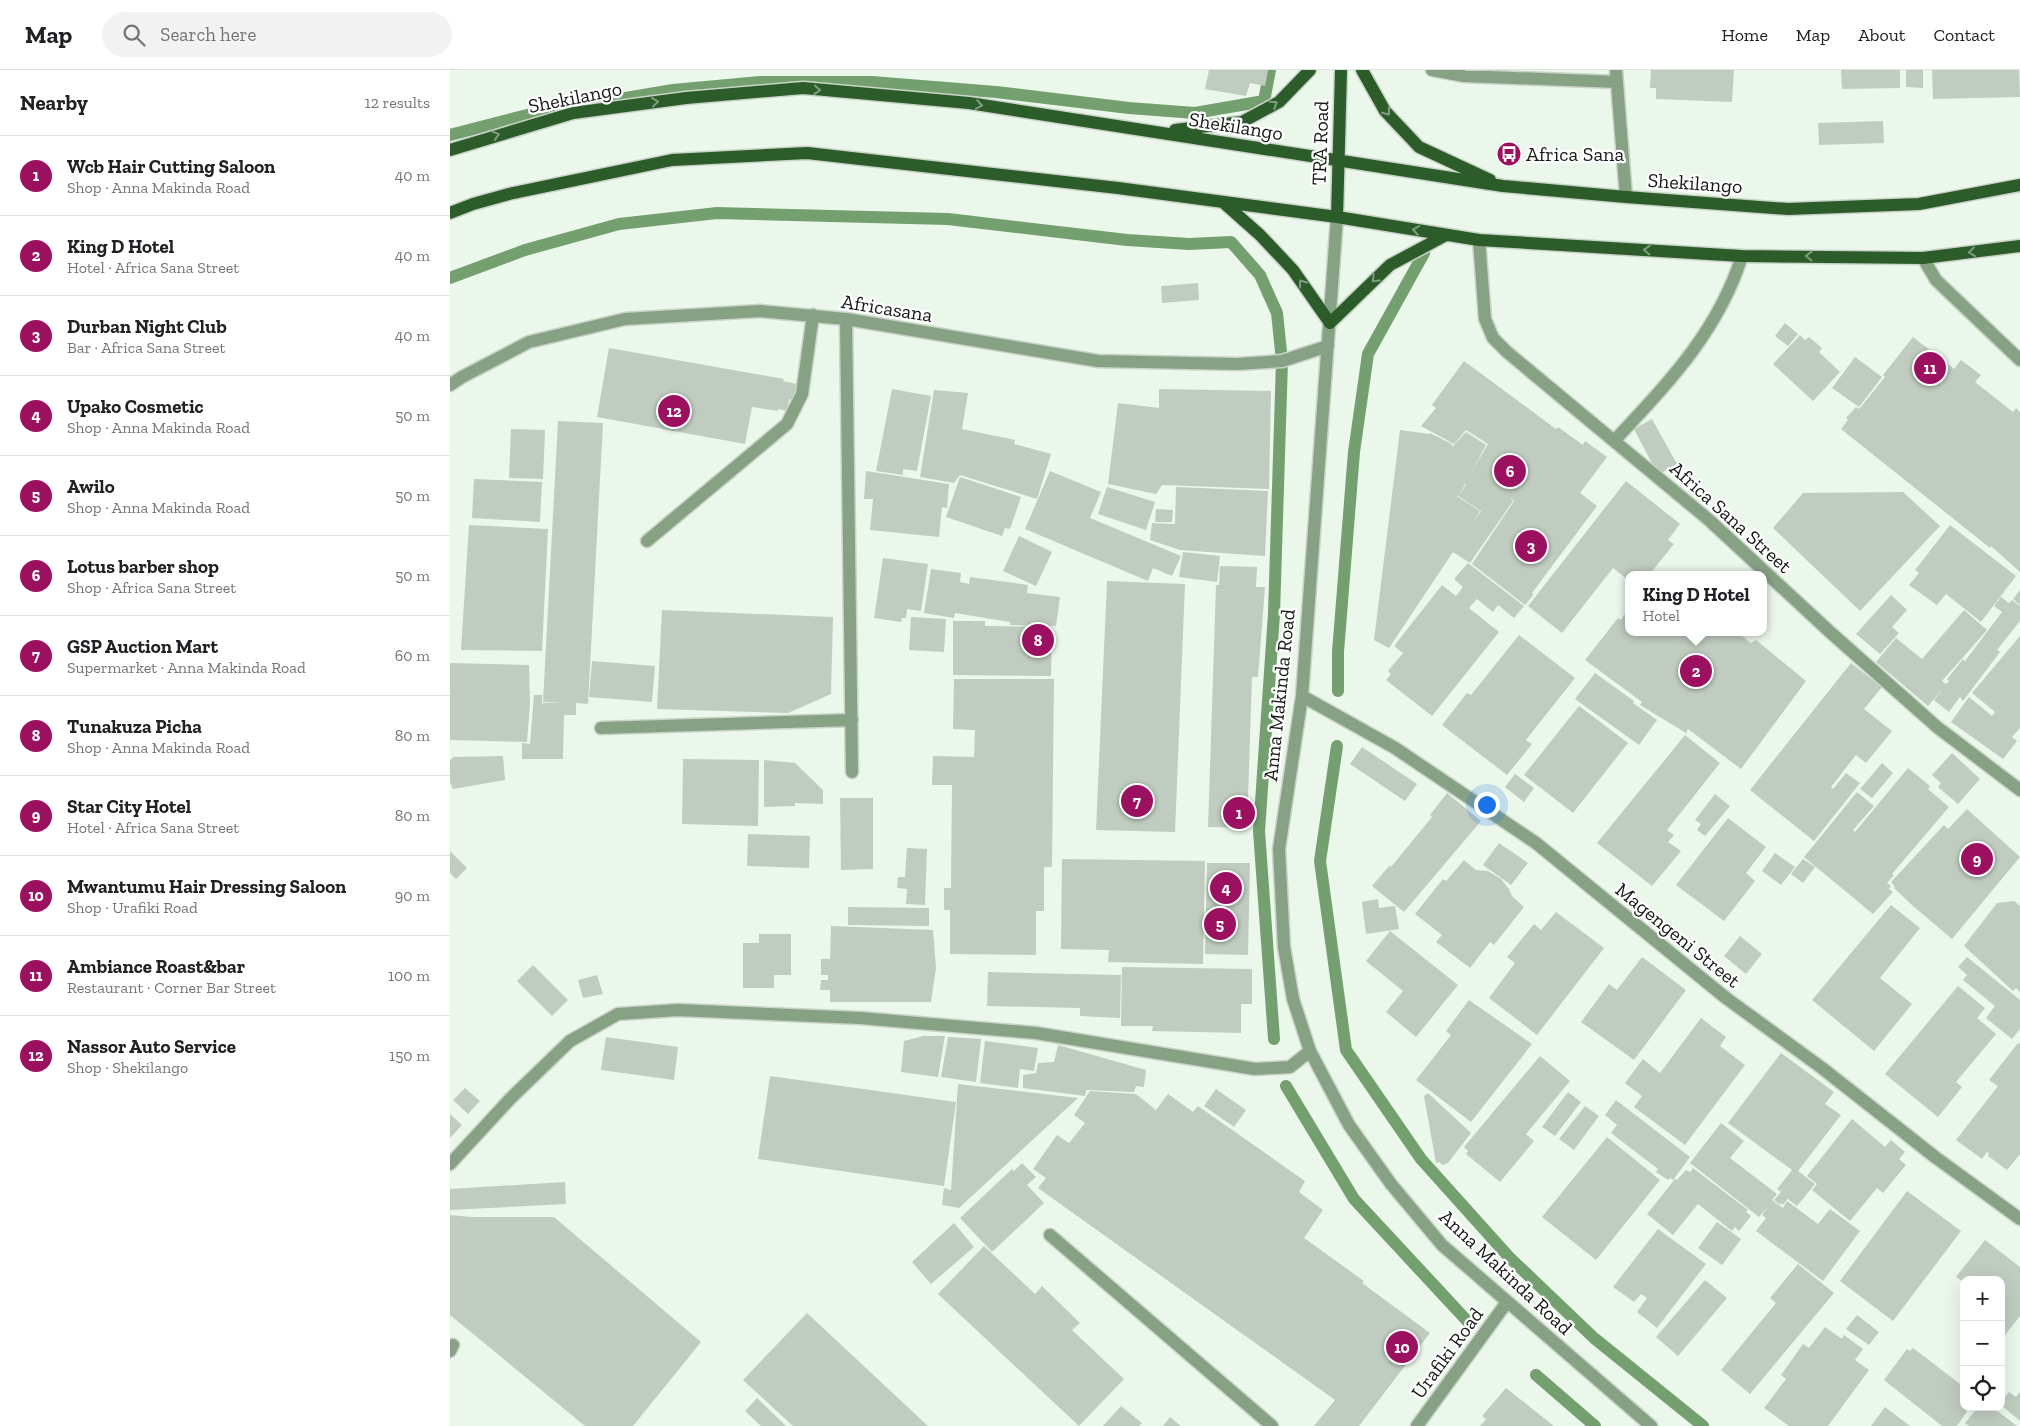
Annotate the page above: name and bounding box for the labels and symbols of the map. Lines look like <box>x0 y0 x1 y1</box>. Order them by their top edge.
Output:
street label: Shekilango <box>526 76 624 118</box>
one-way arrow <box>813 84 821 95</box>
one-way arrow <box>651 97 659 108</box>
one-way arrow <box>974 99 983 109</box>
street label: TRA Road <box>1307 100 1333 186</box>
one-way arrow <box>1268 101 1277 110</box>
one-way arrow <box>1381 106 1390 116</box>
street label: Shekilango <box>1187 107 1285 145</box>
one-way arrow <box>492 130 500 140</box>
bus stop icon: Africa Sana <box>1496 141 1522 167</box>
place label: Africa Sana <box>1526 142 1625 166</box>
street label: Shekilango <box>1647 168 1743 198</box>
one-way arrow <box>1411 225 1419 236</box>
one-way arrow <box>1643 245 1651 256</box>
one-way arrow <box>1967 246 1975 257</box>
one-way arrow <box>1805 251 1813 261</box>
one-way arrow <box>1372 273 1381 282</box>
one-way arrow <box>1299 280 1308 289</box>
street label: Africasana <box>840 289 935 327</box>
pin: 11 <box>1914 349 1946 387</box>
pin: 12 <box>658 392 690 430</box>
pin: 6 <box>1494 452 1526 490</box>
street label: Africa Sana Street <box>1665 456 1797 578</box>
pin: 3 <box>1515 527 1547 565</box>
street label: Anna Makinda Road <box>1258 608 1300 782</box>
pin: 8 <box>1022 621 1054 659</box>
pin: 2 <box>1680 652 1712 690</box>
pin: 7 <box>1121 782 1153 820</box>
your location <box>1474 792 1500 818</box>
pin: 1 <box>1223 794 1255 832</box>
pin: 9 <box>1961 840 1993 878</box>
pin: 4 <box>1210 869 1242 907</box>
street label: Magengeni Street <box>1611 877 1746 993</box>
pin: 5 <box>1204 905 1236 943</box>
street label: Anna Makinda Road <box>1435 1204 1577 1340</box>
street label: Urafiki Road <box>1406 1303 1488 1403</box>
pin: 10 <box>1386 1328 1418 1366</box>

